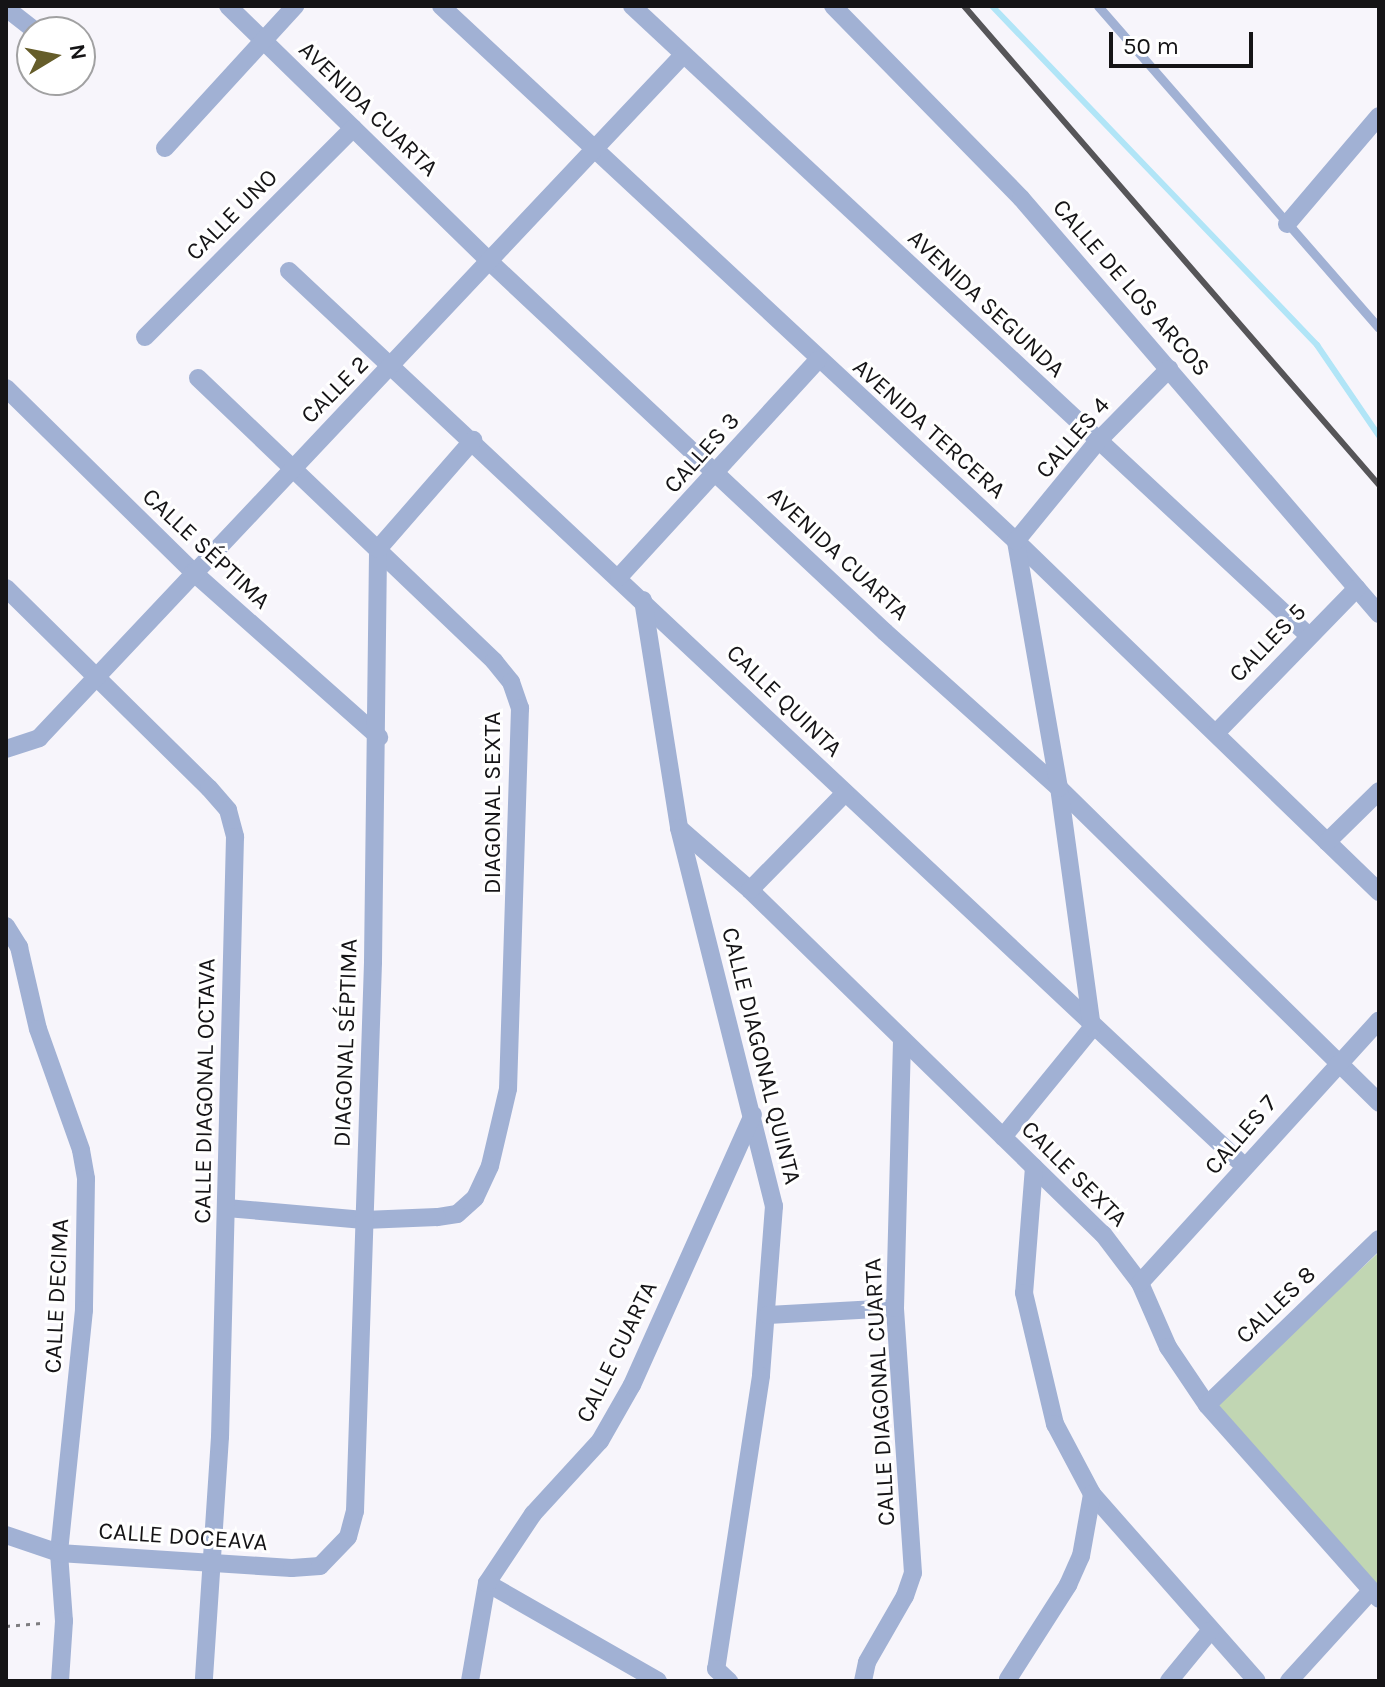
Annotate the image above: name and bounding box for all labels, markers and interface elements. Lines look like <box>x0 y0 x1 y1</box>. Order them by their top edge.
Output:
north arrow <box>16 16 96 96</box>
scale bar <box>1113 16 1257 66</box>
text: 50 m <box>1123 32 1179 60</box>
street label: AVENIDA CUARTA <box>292 35 444 183</box>
text: N <box>63 42 92 62</box>
street label: CALLE UNO <box>180 163 284 267</box>
street label: CALLE DE LOS ARCOS <box>1046 194 1216 382</box>
street label: AVENIDA SEGUNDA <box>902 224 1070 384</box>
street label: CALLE 2 <box>295 350 375 430</box>
street label: AVENIDA TERCERA <box>847 353 1011 505</box>
street label: CALLES 4 <box>1030 392 1116 484</box>
street label: CALLES 3 <box>658 407 746 499</box>
street label: AVENIDA CUARTA <box>762 481 914 627</box>
street label: CALLE SÉPTIMA <box>136 482 276 616</box>
street label: CALLES 5 <box>1224 598 1312 688</box>
street label: CALLE QUINTA <box>720 639 848 763</box>
street label: DIAGONAL SEXTA <box>479 712 507 894</box>
street label: CALLE DIAGONAL QUINTA <box>715 925 807 1187</box>
street label: DIAGONAL SÉPTIMA <box>328 938 364 1148</box>
street label: CALLE DIAGONAL OCTAVA <box>188 958 222 1224</box>
street label: CALLES 7 <box>1199 1089 1283 1181</box>
street label: CALLE SEXTA <box>1015 1115 1133 1233</box>
street label: CALLE DECIMA <box>39 1218 75 1374</box>
street label: CALLE DIAGONAL CUARTA <box>859 1257 901 1527</box>
street label: CALLES 8 <box>1230 1260 1322 1350</box>
street label: CALLE CUARTA <box>570 1277 664 1427</box>
street label: CALLE DOCEAVA <box>98 1517 268 1557</box>

